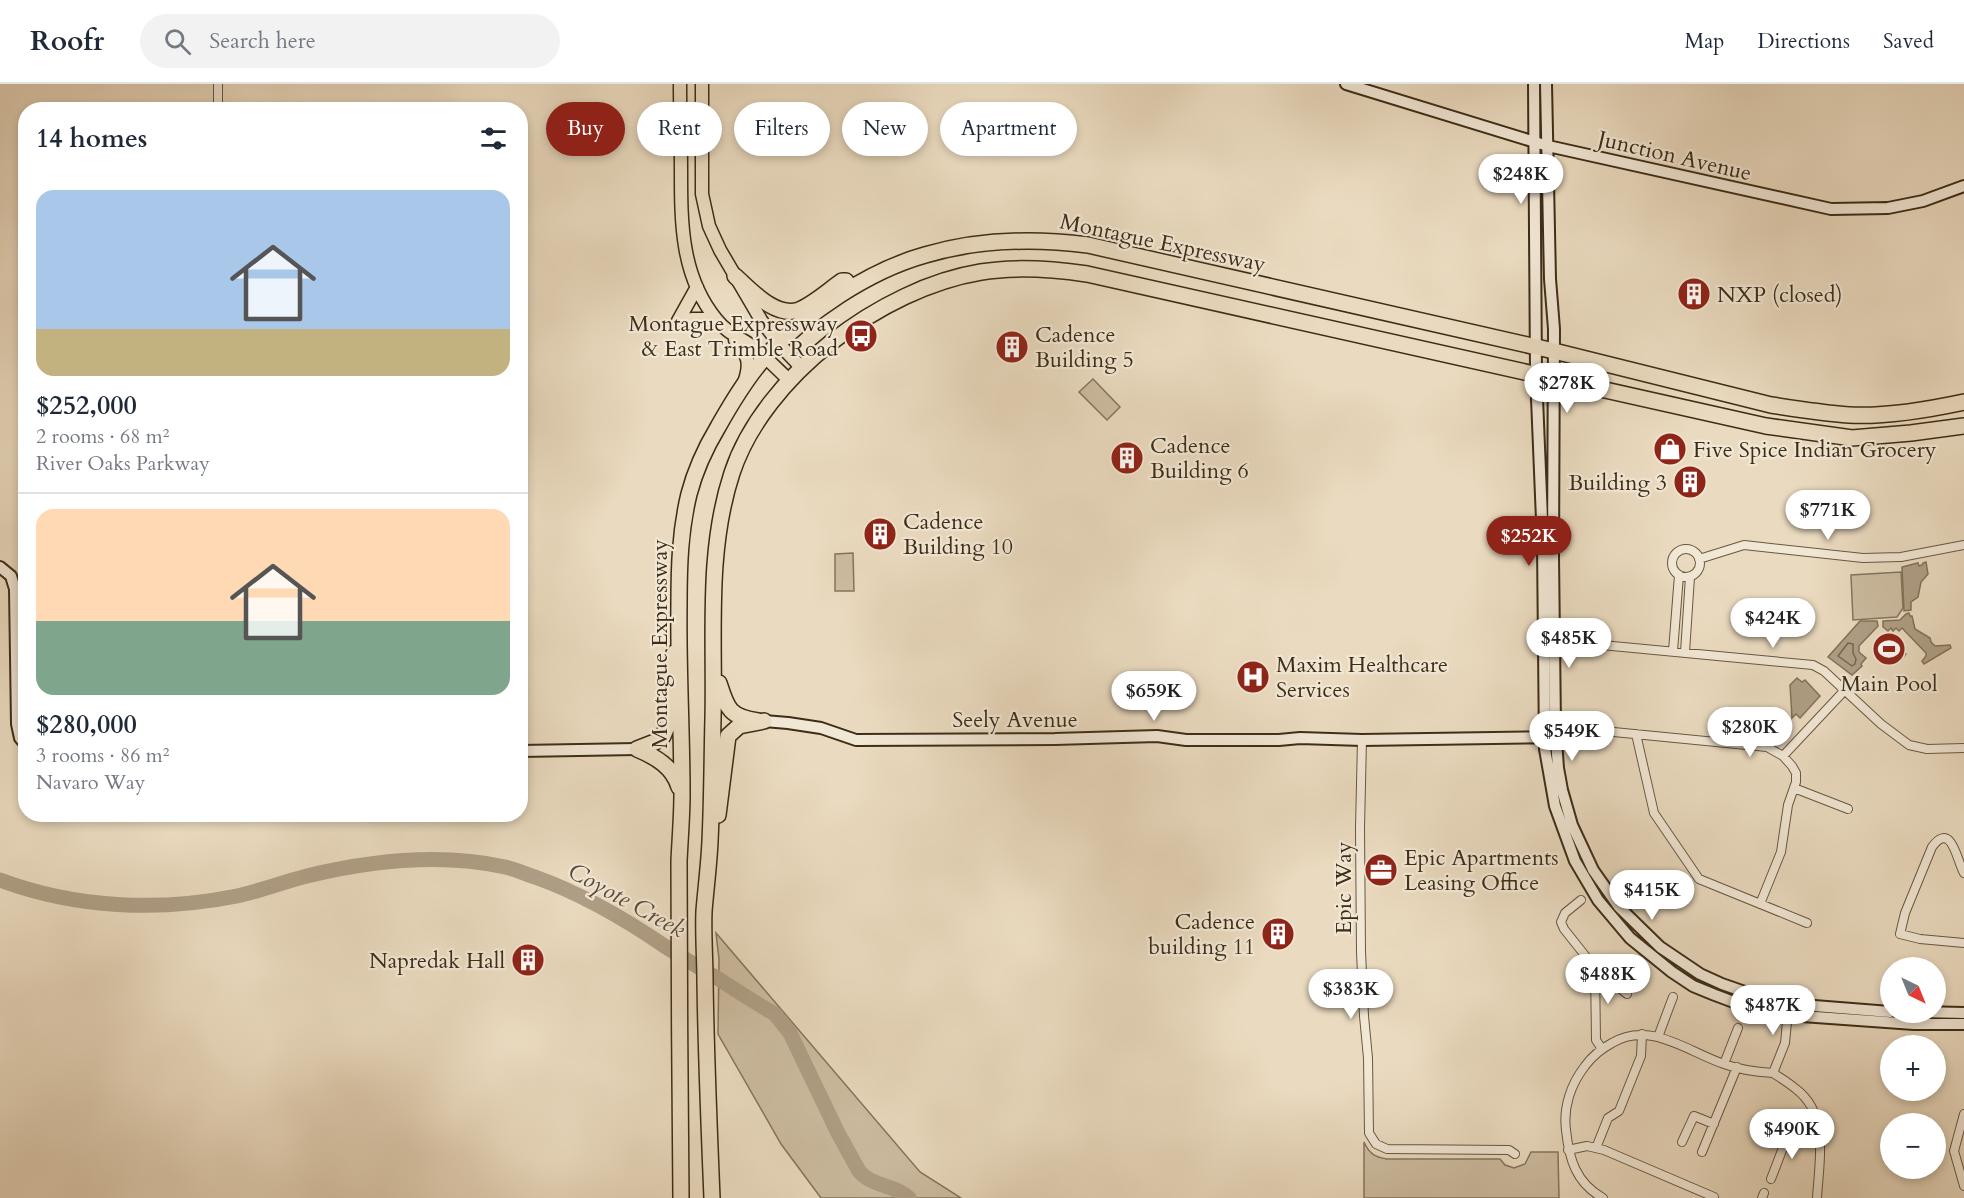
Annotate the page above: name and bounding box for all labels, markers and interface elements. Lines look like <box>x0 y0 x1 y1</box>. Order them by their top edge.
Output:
search box <box>140 14 560 68</box>
text: Roofr <box>30 22 104 60</box>
icon: search <box>161 25 194 58</box>
text: Search here <box>209 26 316 56</box>
text: Map <box>1684 27 1724 56</box>
text: Directions <box>1757 27 1850 56</box>
text: Saved <box>1883 27 1934 56</box>
chip: Buy <box>546 102 625 156</box>
chip: Rent <box>637 102 722 156</box>
chip: Filters <box>734 102 830 156</box>
chip: New <box>842 102 928 156</box>
chip: Apartment <box>940 102 1077 156</box>
text: 14 homes <box>36 121 147 156</box>
icon: filters <box>477 122 510 155</box>
street label: Junction Avenue <box>1592 123 1755 188</box>
pin: $248K <box>1479 154 1563 205</box>
text: $248K <box>1492 160 1550 187</box>
street label: Montague Expressway <box>1057 207 1269 280</box>
icon: home <box>219 229 327 337</box>
building icon: NXP (closed) <box>1676 276 1712 312</box>
place label: NXP (closed) <box>1717 280 1843 310</box>
place label: Montague Expressway & East Trimble Road <box>628 309 838 364</box>
bus stop icon: Montague Expressway & East Trimble Road <box>843 318 879 354</box>
place label: Cadence Building 5 <box>1035 320 1134 375</box>
building icon: Cadence Building 5 <box>994 329 1030 365</box>
pin: $278K <box>1525 363 1609 414</box>
text: $278K <box>1538 369 1596 396</box>
text: $252,000 <box>36 388 137 423</box>
text: 2 rooms · 68 m² <box>36 423 169 450</box>
place label: Cadence Building 6 <box>1150 431 1249 486</box>
shop icon: Five Spice Indian Grocery <box>1652 431 1688 467</box>
place label: Five Spice Indian Grocery <box>1693 435 1937 465</box>
building icon: Cadence Building 6 <box>1109 440 1145 476</box>
text: River Oaks Parkway <box>36 450 210 477</box>
building icon: Building 3 <box>1672 464 1708 500</box>
place label: Building 3 <box>1568 468 1667 498</box>
pin: $771K <box>1786 490 1870 541</box>
text: $771K <box>1799 496 1857 523</box>
place label: Cadence Building 10 <box>903 507 1013 562</box>
building icon: Cadence Building 10 <box>862 516 898 552</box>
pin: $252K <box>1487 516 1571 567</box>
text: $252K <box>1500 522 1558 549</box>
street label: Montague Expressway <box>645 539 675 749</box>
icon: home <box>219 548 327 656</box>
pin: $424K <box>1731 598 1815 649</box>
text: $424K <box>1744 604 1802 631</box>
pin: $485K <box>1527 618 1611 669</box>
text: $485K <box>1540 624 1598 651</box>
sports icon: Main Pool <box>1871 631 1907 667</box>
place label: Maxim Healthcare Services <box>1276 650 1448 705</box>
hospital icon: Maxim Healthcare Services <box>1235 659 1271 695</box>
place label: Main Pool <box>1840 669 1938 699</box>
pin: $659K <box>1112 671 1196 722</box>
text: $659K <box>1125 677 1183 704</box>
street label: Seely Avenue <box>952 705 1078 735</box>
text: $280,000 <box>36 707 137 742</box>
pin: $280K <box>1708 707 1792 758</box>
pin: $549K <box>1530 711 1614 762</box>
text: $280K <box>1721 713 1779 740</box>
text: $549K <box>1543 717 1601 744</box>
text: 3 rooms · 86 m² <box>36 742 169 769</box>
text: Navaro Way <box>36 769 145 796</box>
street label: Epic Way <box>1329 841 1359 934</box>
place label: Epic Apartments Leasing Office <box>1404 843 1559 898</box>
office icon: Epic Apartments Leasing Office <box>1363 852 1399 888</box>
water label: Coyote Creek <box>562 855 691 946</box>
pin: $415K <box>1610 870 1694 921</box>
text: $415K <box>1623 876 1681 903</box>
place label: Cadence building 11 <box>1148 907 1255 962</box>
building icon: Cadence building 11 <box>1260 916 1296 952</box>
building icon: Napredak Hall <box>510 942 546 978</box>
place label: Napredak Hall <box>369 946 505 976</box>
pin: $488K <box>1566 954 1650 1005</box>
north arrow <box>1880 957 1946 1023</box>
map controls <box>1880 957 1946 1179</box>
text: $488K <box>1579 960 1637 987</box>
pin: $383K <box>1309 969 1393 1020</box>
text: $383K <box>1322 975 1380 1002</box>
pin: $487K <box>1731 985 1815 1036</box>
text: $487K <box>1744 991 1802 1018</box>
button: + <box>1880 1035 1946 1101</box>
pin: $490K <box>1750 1109 1834 1160</box>
button: − <box>1880 1113 1946 1179</box>
text: $490K <box>1763 1115 1821 1142</box>

